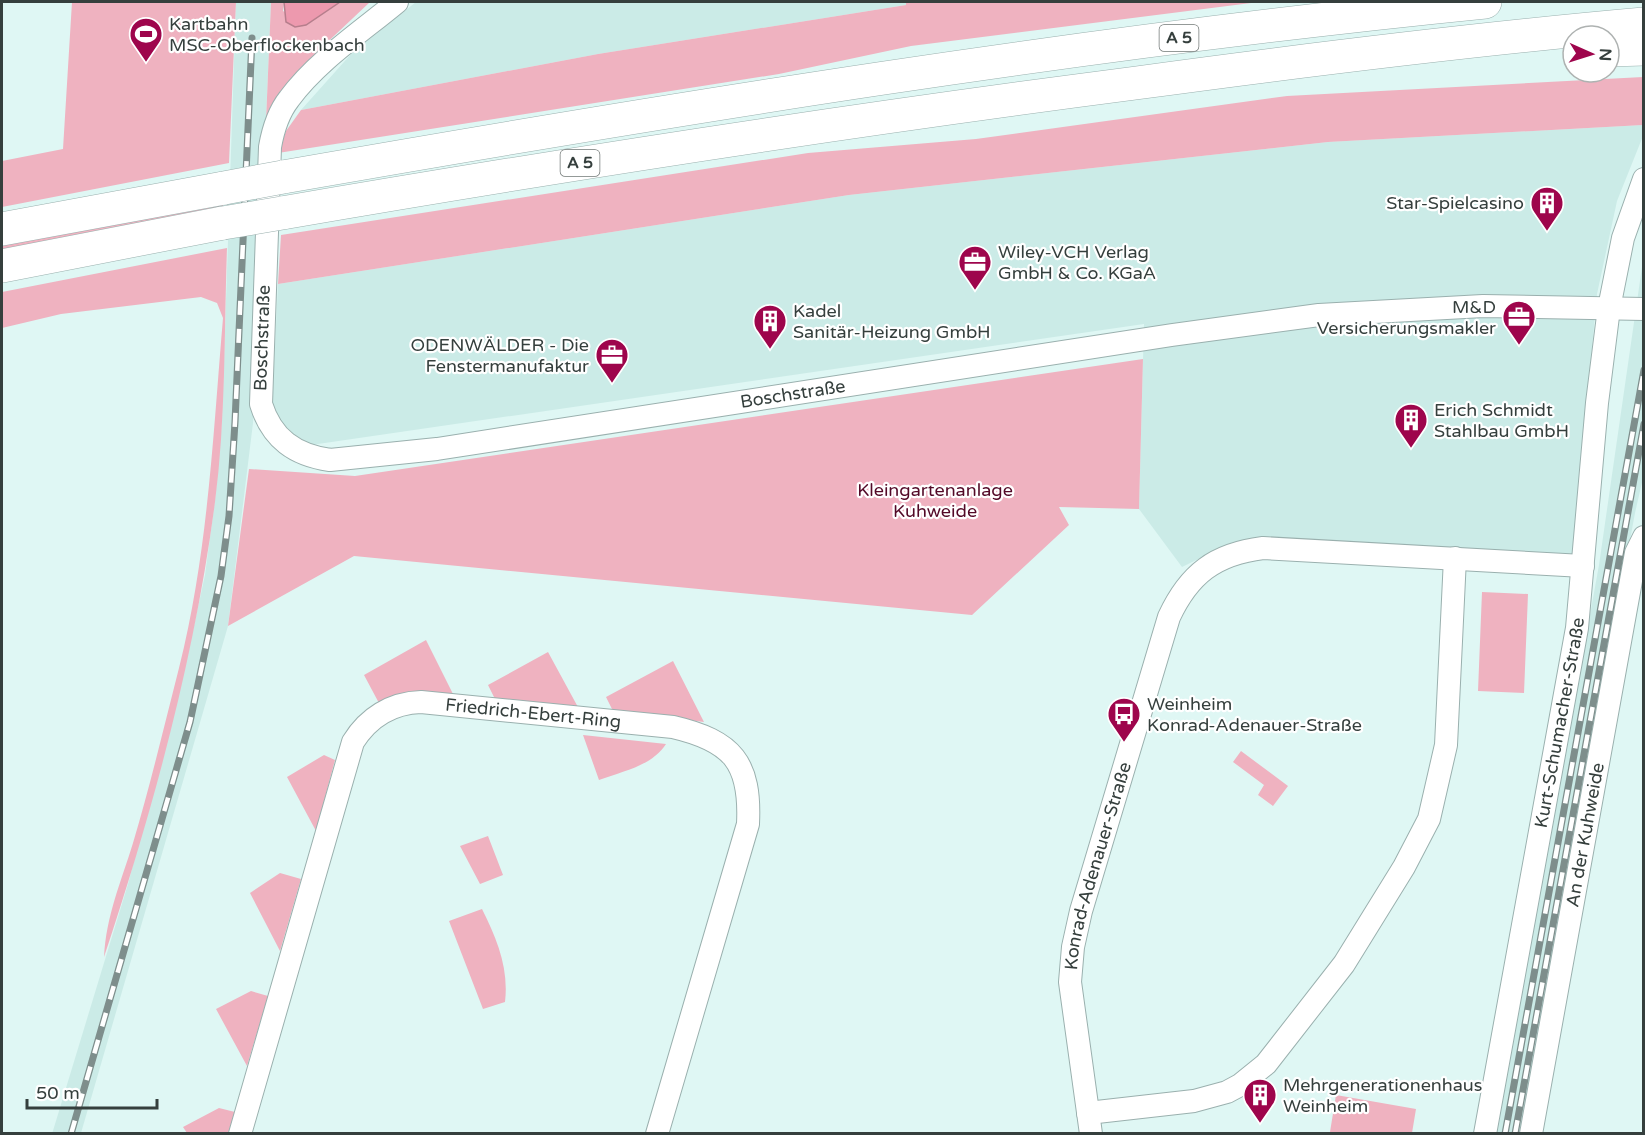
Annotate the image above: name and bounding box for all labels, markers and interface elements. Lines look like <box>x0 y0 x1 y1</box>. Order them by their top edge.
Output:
place label: Kartbahn MSC-Oberflockenbach <box>169 13 365 56</box>
sports icon: Kartbahn MSC-Oberflockenbach <box>128 16 164 63</box>
north arrow <box>1561 24 1621 84</box>
road number: A 5 <box>1160 25 1198 51</box>
text: N <box>1595 48 1615 62</box>
road number: A 5 <box>560 150 600 176</box>
building icon: Star-Spielcasino <box>1529 185 1565 232</box>
place label: Star-Spielcasino <box>1386 192 1524 214</box>
place label: Wiley-VCH Verlag GmbH & Co. KGaA <box>998 241 1156 284</box>
office icon: Wiley-VCH Verlag GmbH & Co. KGaA <box>957 244 993 291</box>
street label: Boschstraße <box>249 285 275 391</box>
place label: M&D Versicherungsmakler <box>1317 296 1496 339</box>
office icon: M&D Versicherungsmakler <box>1501 299 1537 346</box>
place label: Kadel Sanitär-Heizung GmbH <box>793 300 991 343</box>
building icon: Kadel Sanitär-Heizung GmbH <box>752 303 788 350</box>
place label: ODENWÄLDER - Die Fenstermanufaktur <box>410 334 589 377</box>
office icon: ODENWÄLDER - Die Fenstermanufaktur <box>594 337 630 384</box>
street label: Boschstraße <box>739 375 847 413</box>
place label: Erich Schmidt Stahlbau GmbH <box>1434 399 1569 442</box>
building icon: Erich Schmidt Stahlbau GmbH <box>1393 402 1429 449</box>
park label: Kleingartenanlage Kuhweide <box>857 479 1013 522</box>
street label: Kurt-Schumacher-Straße <box>1530 617 1589 830</box>
street label: Friedrich-Ebert-Ring <box>444 693 622 733</box>
place label: Weinheim Konrad-Adenauer-Straße <box>1147 693 1362 736</box>
bus stop icon: Weinheim Konrad-Adenauer-Straße <box>1106 696 1142 743</box>
street label: Konrad-Adenauer-Straße <box>1060 759 1136 971</box>
street label: An der Kuhweide <box>1561 761 1609 909</box>
scale bar <box>27 1072 158 1110</box>
place label: Mehrgenerationenhaus Weinheim <box>1283 1074 1482 1117</box>
building icon: Mehrgenerationenhaus Weinheim <box>1242 1077 1278 1124</box>
text: 50 m <box>36 1082 80 1104</box>

